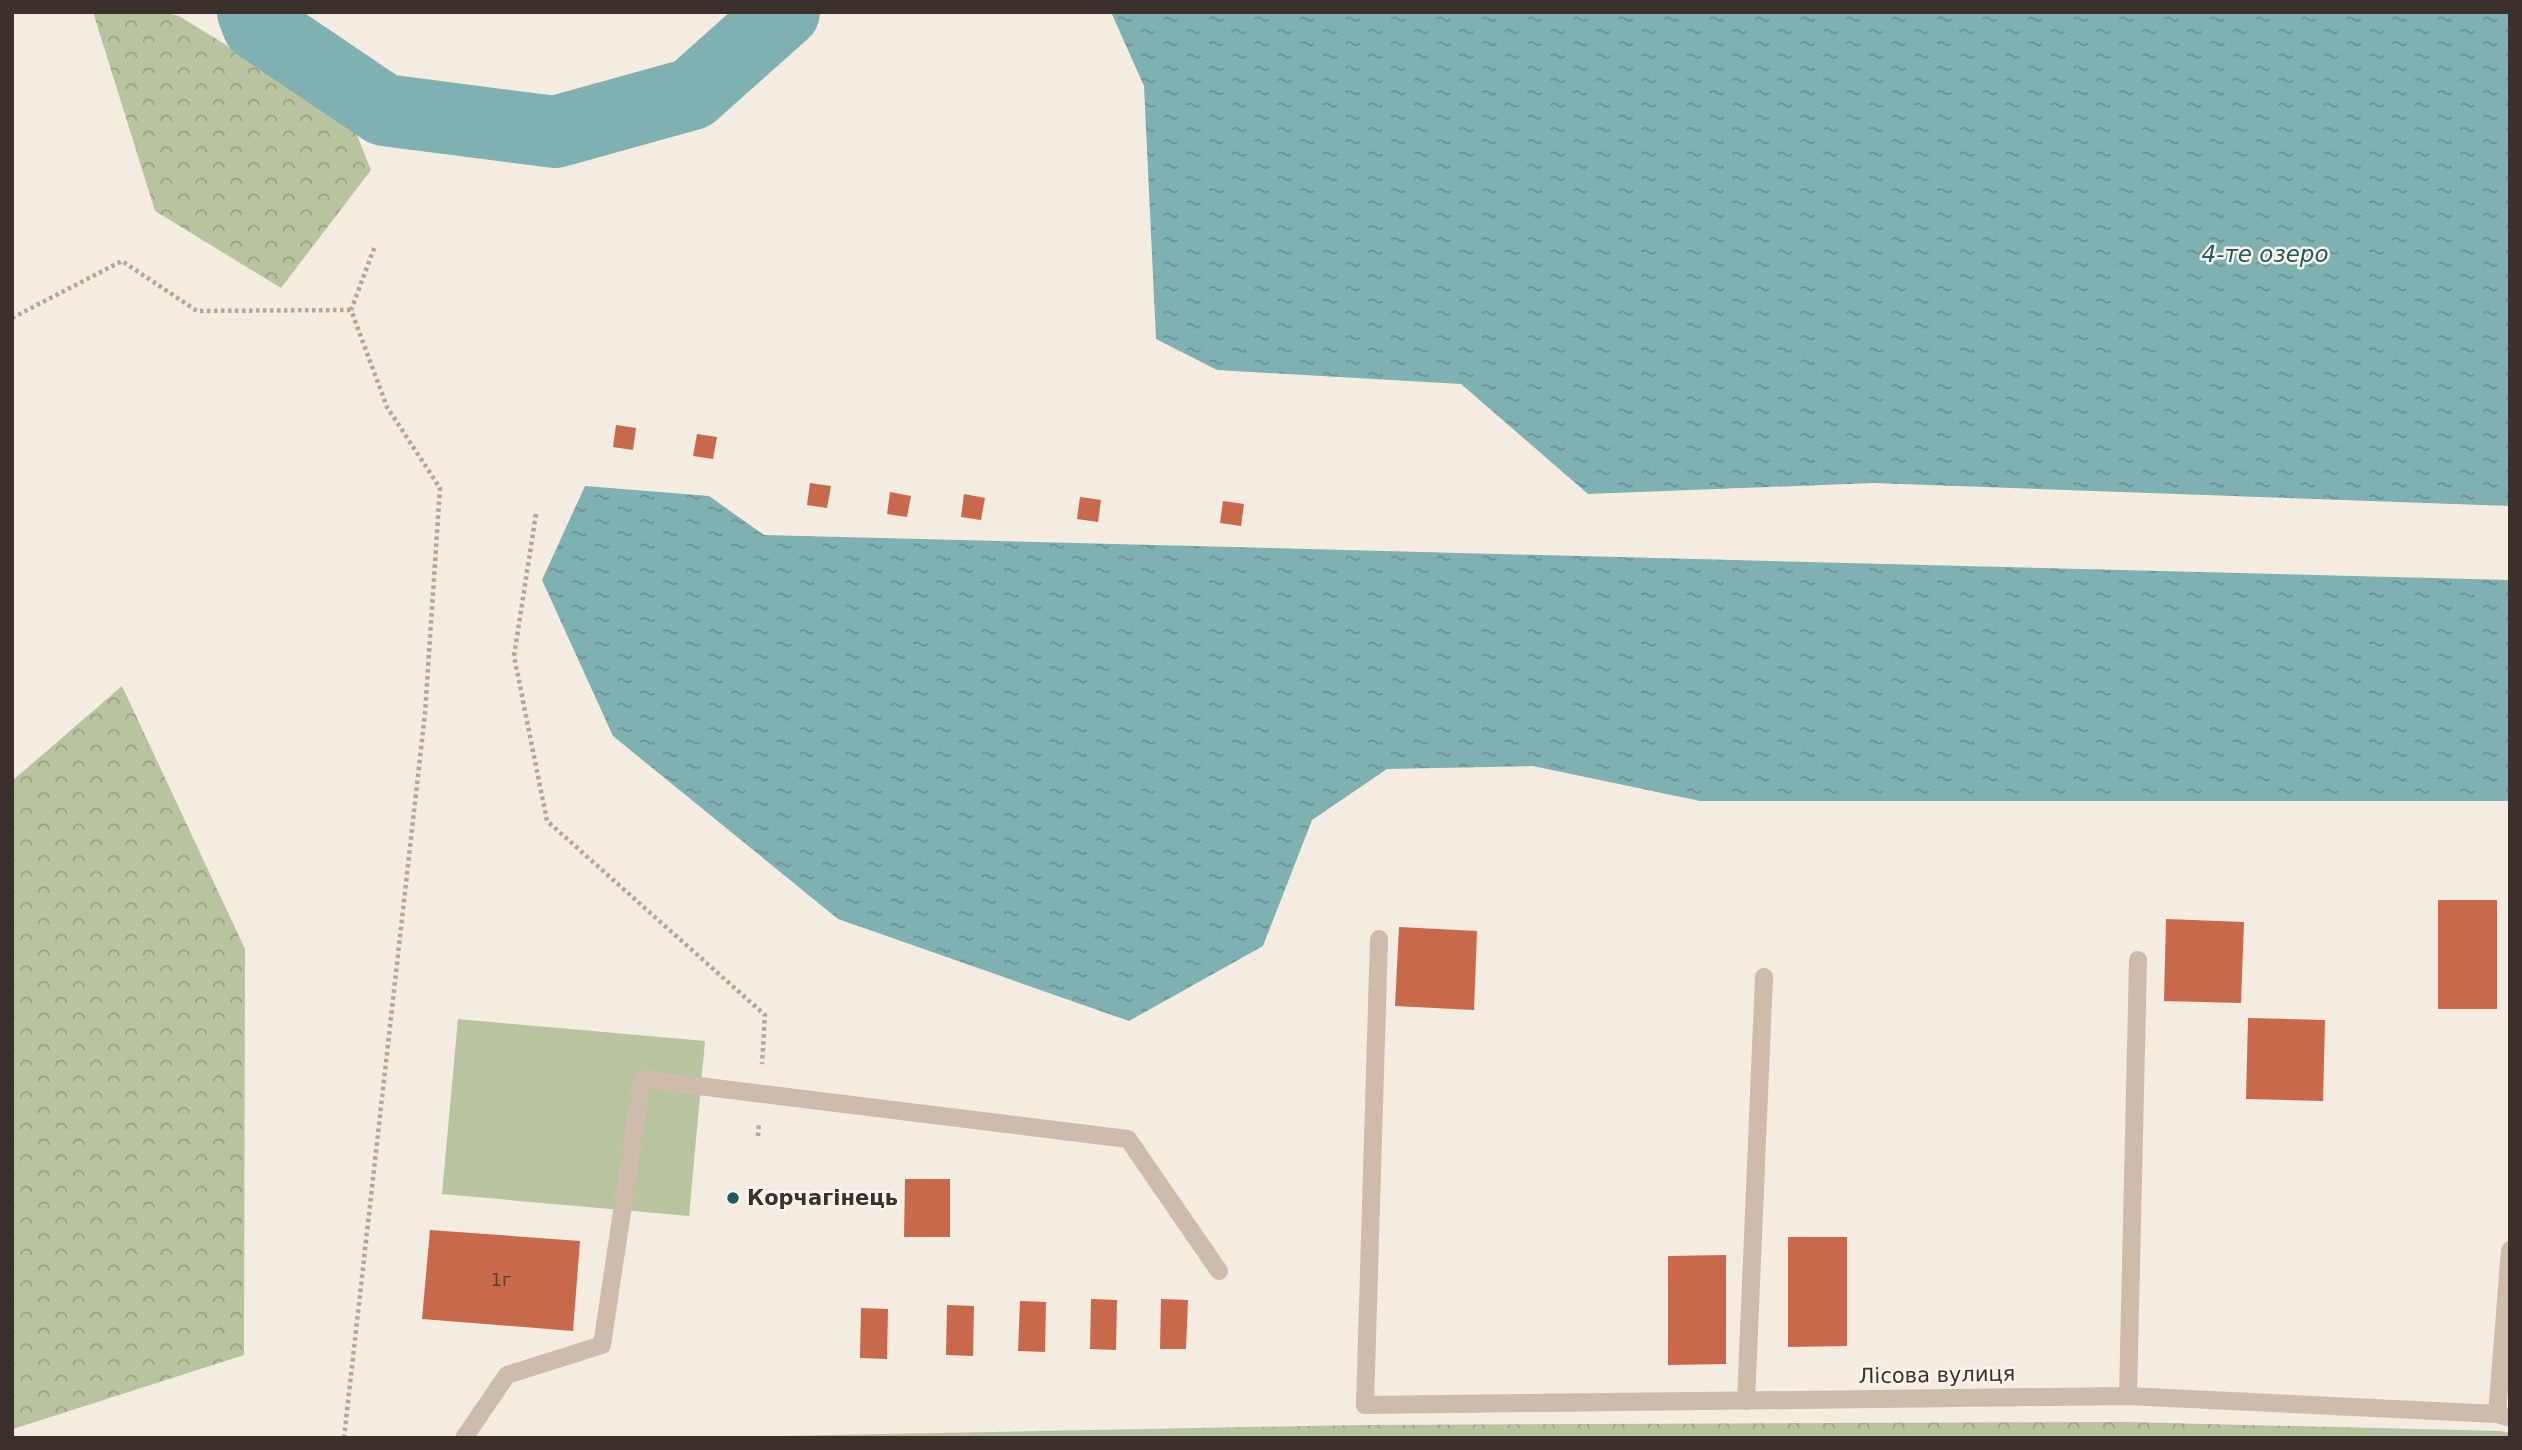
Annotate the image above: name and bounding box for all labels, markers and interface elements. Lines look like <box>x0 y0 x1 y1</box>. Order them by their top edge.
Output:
water label: 4-те озеро <box>2202 241 2328 267</box>
place label: Корчагінець <box>747 1186 898 1210</box>
marker: Корчагінець <box>725 1190 741 1206</box>
house number: 1г <box>491 1269 511 1290</box>
street label: Лісова вулиця <box>1858 1362 2016 1388</box>

